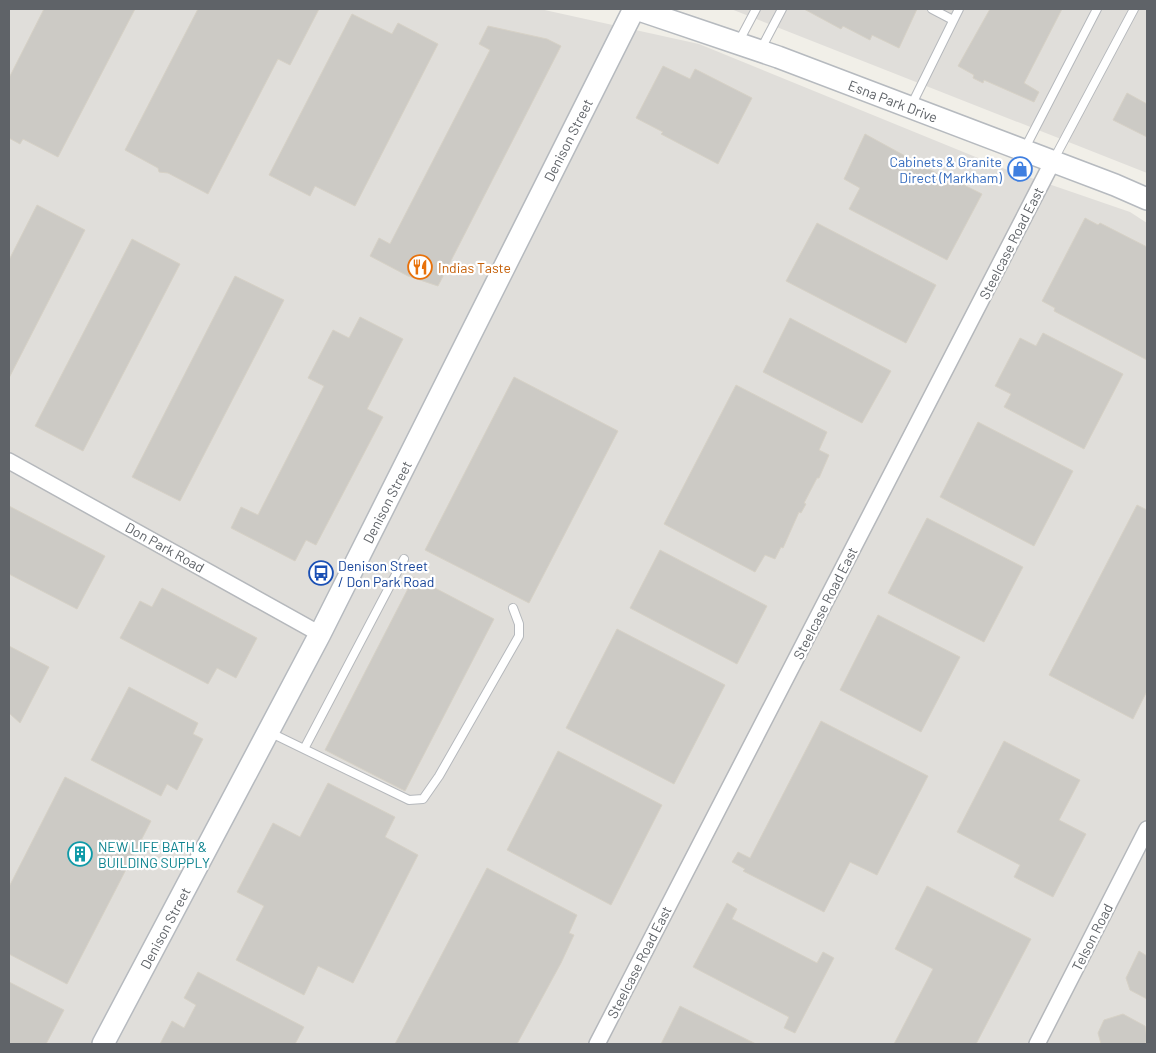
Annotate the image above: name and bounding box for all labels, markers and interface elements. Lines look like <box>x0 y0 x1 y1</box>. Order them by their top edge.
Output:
street label: Esna Park Drive <box>846 76 940 126</box>
street label: Denison Street <box>540 96 596 184</box>
place label: Cabinets & Granite Direct (Markham) <box>890 153 1002 186</box>
shop icon: Cabinets & Granite Direct (Markham) <box>1007 156 1033 182</box>
street label: Steelcase Road East <box>975 184 1047 302</box>
restaurant icon: Indias Taste <box>407 254 433 280</box>
place label: Indias Taste <box>438 259 511 276</box>
street label: Denison Street <box>359 458 415 546</box>
street label: Don Park Road <box>122 518 208 576</box>
street label: Steelcase Road East <box>789 544 861 662</box>
place label: Denison Street / Don Park Road <box>338 557 434 590</box>
bus stop icon: Denison Street / Don Park Road <box>308 560 334 586</box>
place label: NEW LIFE BATH & BUILDING SUPPLY <box>98 838 210 871</box>
building icon: NEW LIFE BATH & BUILDING SUPPLY <box>67 841 93 867</box>
street label: Denison Street <box>136 884 194 972</box>
street label: Telson Road <box>1068 900 1116 974</box>
street label: Steelcase Road East <box>603 903 675 1021</box>

